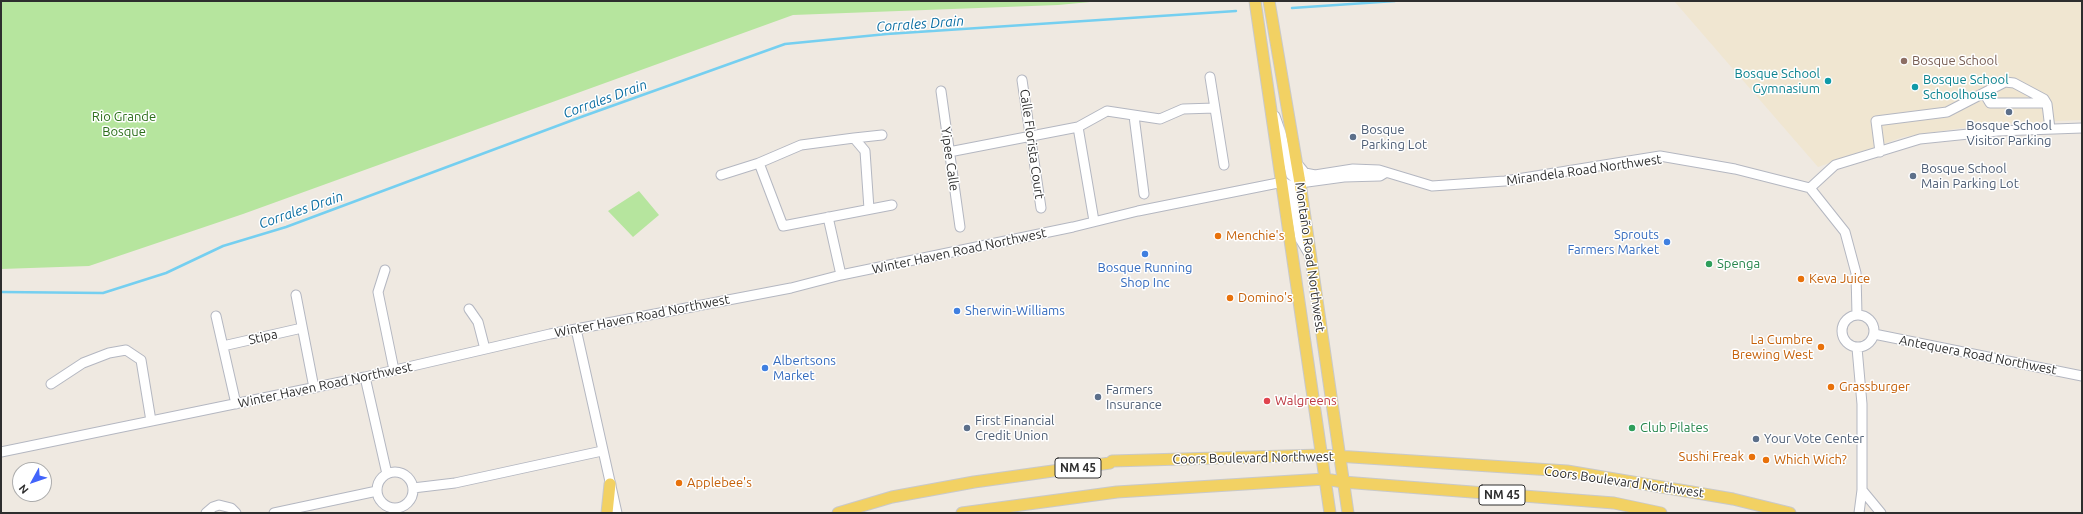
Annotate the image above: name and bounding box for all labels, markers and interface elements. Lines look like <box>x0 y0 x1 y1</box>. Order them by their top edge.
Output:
water label: Corrales Drain <box>875 13 965 35</box>
place label: Bosque School <box>1912 53 1998 69</box>
marker: Bosque School <box>1899 56 1909 66</box>
place label: Bosque School Gymnasium <box>1734 66 1820 97</box>
place label: Bosque School Schoolhouse <box>1923 72 2009 103</box>
water label: Corrales Drain <box>561 76 649 122</box>
marker: Bosque School Gymnasium <box>1823 76 1833 86</box>
marker: Bosque School Schoolhouse <box>1910 82 1920 92</box>
street label: Calle Florista Court <box>1017 88 1047 200</box>
marker: Bosque School Visitor Parking <box>2004 107 2014 117</box>
park label: Rio Grande Bosque <box>92 109 156 140</box>
place label: Bosque School Visitor Parking <box>1966 118 2052 149</box>
place label: Bosque Parking Lot <box>1361 122 1427 153</box>
street label: Yipee Calle <box>938 126 962 192</box>
marker: Bosque Parking Lot <box>1348 132 1358 142</box>
street label: Mirandela Road Northwest <box>1505 151 1663 189</box>
place label: Bosque School Main Parking Lot <box>1921 161 2019 192</box>
marker: Bosque School Main Parking Lot <box>1908 171 1918 181</box>
street label: Montaño Road Northwest <box>1292 181 1328 333</box>
water label: Corrales Drain <box>257 188 345 232</box>
street label: Winter Haven Road Northwest <box>870 225 1048 277</box>
place label: Sprouts Farmers Market <box>1568 227 1659 258</box>
place label: Menchie's <box>1226 228 1284 244</box>
marker: Menchie's <box>1213 231 1223 241</box>
marker: Sprouts Farmers Market <box>1662 237 1672 247</box>
marker: Bosque Running Shop Inc <box>1140 249 1150 259</box>
place label: Spenga <box>1717 256 1760 272</box>
marker: Spenga <box>1704 259 1714 269</box>
place label: Bosque Running Shop Inc <box>1097 260 1193 291</box>
place label: Keva Juice <box>1809 271 1870 287</box>
marker: Keva Juice <box>1796 274 1806 284</box>
place label: Domino's <box>1238 290 1293 306</box>
street label: Winter Haven Road Northwest <box>553 291 731 341</box>
marker: Domino's <box>1225 293 1235 303</box>
place label: Sherwin-Williams <box>965 303 1065 319</box>
marker: Sherwin-Williams <box>952 306 962 316</box>
street label: Stipa <box>247 326 279 348</box>
place label: La Cumbre Brewing West <box>1732 332 1813 363</box>
street label: Antequera Road Northwest <box>1898 332 2058 378</box>
marker: La Cumbre Brewing West <box>1816 342 1826 352</box>
place label: Albertsons Market <box>773 353 836 384</box>
street label: Winter Haven Road Northwest <box>236 359 414 411</box>
marker: Albertsons Market <box>760 363 770 373</box>
place label: Grassburger <box>1839 379 1910 395</box>
place label: Farmers Insurance <box>1106 382 1162 413</box>
marker: Grassburger <box>1826 382 1836 392</box>
marker: Farmers Insurance <box>1093 392 1103 402</box>
place label: Walgreens <box>1275 393 1337 409</box>
marker: Walgreens <box>1262 396 1272 406</box>
place label: First Financial Credit Union <box>975 413 1054 444</box>
place label: Club Pilates <box>1640 420 1708 436</box>
marker: First Financial Credit Union <box>962 423 972 433</box>
marker: Club Pilates <box>1627 423 1637 433</box>
place label: Your Vote Center <box>1764 431 1864 447</box>
marker: Your Vote Center <box>1751 434 1761 444</box>
street label: Coors Boulevard Northwest <box>1172 449 1334 467</box>
place label: Sushi Freak <box>1679 449 1744 465</box>
marker: Sushi Freak <box>1747 452 1757 462</box>
place label: Which Wich? <box>1774 452 1847 468</box>
marker: Which Wich? <box>1761 455 1771 465</box>
road number: NM 45 <box>1055 458 1101 478</box>
north arrow <box>12 462 52 502</box>
street label: Coors Boulevard Northwest <box>1543 463 1705 501</box>
place label: Applebee's <box>687 475 752 491</box>
marker: Applebee's <box>674 478 684 488</box>
text: N <box>16 482 31 496</box>
road number: NM 45 <box>1479 485 1525 505</box>

